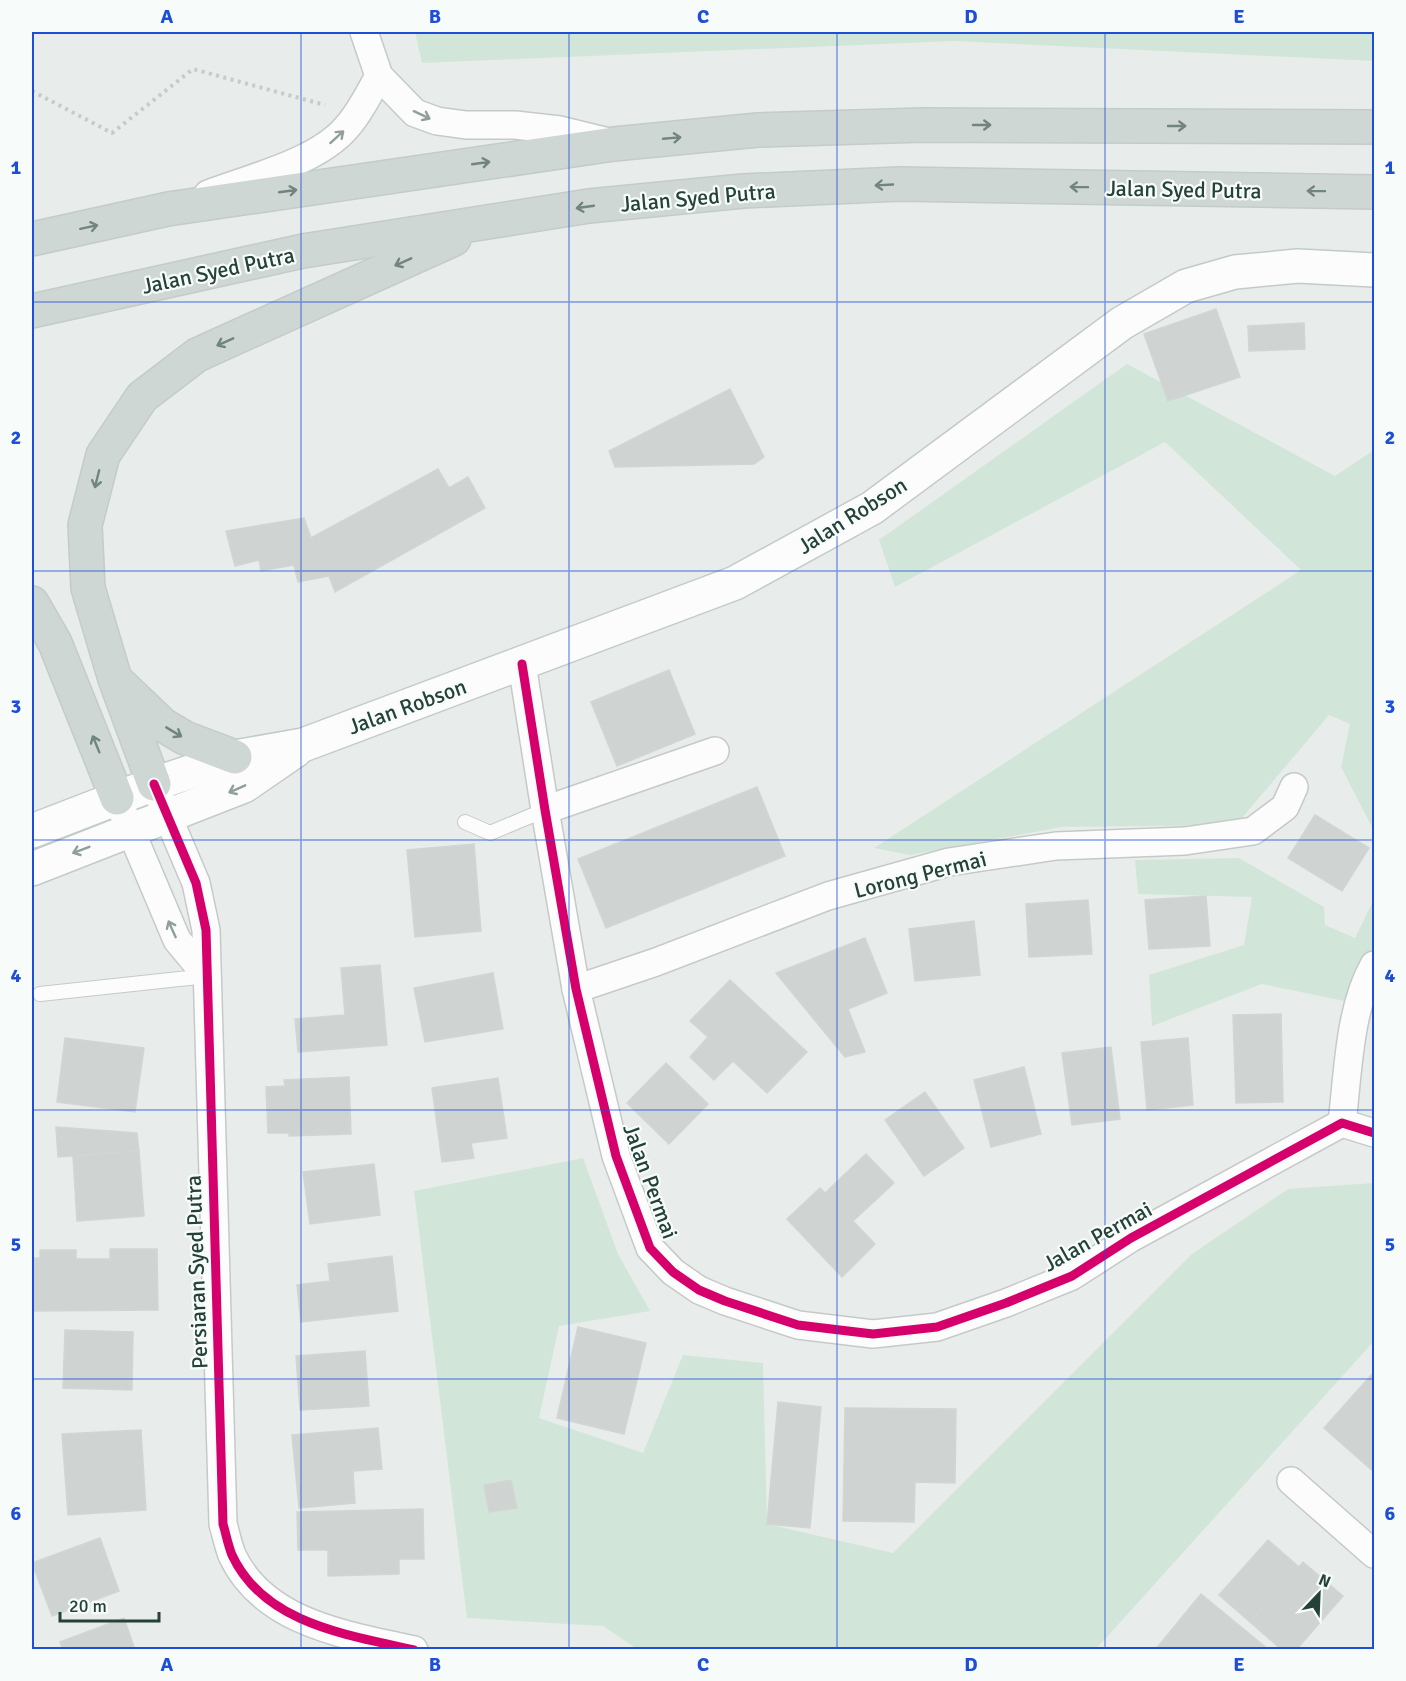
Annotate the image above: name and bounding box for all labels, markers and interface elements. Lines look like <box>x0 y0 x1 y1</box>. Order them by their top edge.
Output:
text: A <box>161 4 174 29</box>
text: B <box>429 4 441 29</box>
text: C <box>697 4 709 29</box>
text: D <box>964 4 978 29</box>
text: E <box>1233 4 1245 29</box>
one-way arrow <box>413 109 431 121</box>
one-way arrow <box>971 119 991 131</box>
one-way arrow <box>1166 120 1186 132</box>
one-way arrow <box>329 130 344 144</box>
one-way arrow <box>662 132 682 143</box>
text: 1 <box>11 155 22 180</box>
text: 1 <box>1385 155 1396 180</box>
one-way arrow <box>471 158 490 169</box>
street label: Jalan Syed Putra <box>1106 175 1262 204</box>
street label: Jalan Syed Putra <box>620 177 777 218</box>
one-way arrow <box>875 179 895 190</box>
one-way arrow <box>1070 181 1090 193</box>
one-way arrow <box>1307 185 1327 197</box>
one-way arrow <box>278 186 297 197</box>
one-way arrow <box>576 202 595 213</box>
one-way arrow <box>79 220 98 232</box>
street label: Jalan Syed Putra <box>139 241 297 300</box>
one-way arrow <box>394 257 412 268</box>
one-way arrow <box>216 337 235 348</box>
text: 2 <box>11 425 21 450</box>
text: 2 <box>1385 425 1395 450</box>
one-way arrow <box>90 469 102 488</box>
street label: Jalan Robson <box>793 471 912 560</box>
street label: Jalan Robson <box>344 673 470 740</box>
text: 3 <box>11 694 21 719</box>
text: 3 <box>1385 694 1395 719</box>
one-way arrow <box>165 726 182 738</box>
one-way arrow <box>89 735 100 754</box>
one-way arrow <box>229 783 247 795</box>
street label: Lorong Permai <box>851 845 989 904</box>
one-way arrow <box>72 846 91 857</box>
one-way arrow <box>166 920 177 939</box>
text: 4 <box>11 963 22 988</box>
text: 4 <box>1385 963 1396 988</box>
street label: Jalan Permai <box>617 1120 684 1242</box>
street label: Persiaran Syed Putra <box>180 1175 213 1369</box>
street label: Jalan Permai <box>1038 1195 1157 1277</box>
text: 5 <box>11 1232 21 1257</box>
text: 5 <box>1385 1232 1395 1257</box>
text: 6 <box>11 1501 22 1526</box>
text: 6 <box>1385 1501 1396 1526</box>
north arrow <box>1289 1564 1349 1624</box>
text: N <box>1315 1570 1334 1592</box>
scale bar <box>60 1585 159 1623</box>
text: 20 m <box>69 1595 107 1617</box>
text: A <box>161 1652 174 1677</box>
text: B <box>429 1652 441 1677</box>
text: C <box>697 1652 709 1677</box>
text: D <box>964 1652 978 1677</box>
text: E <box>1233 1652 1245 1677</box>

